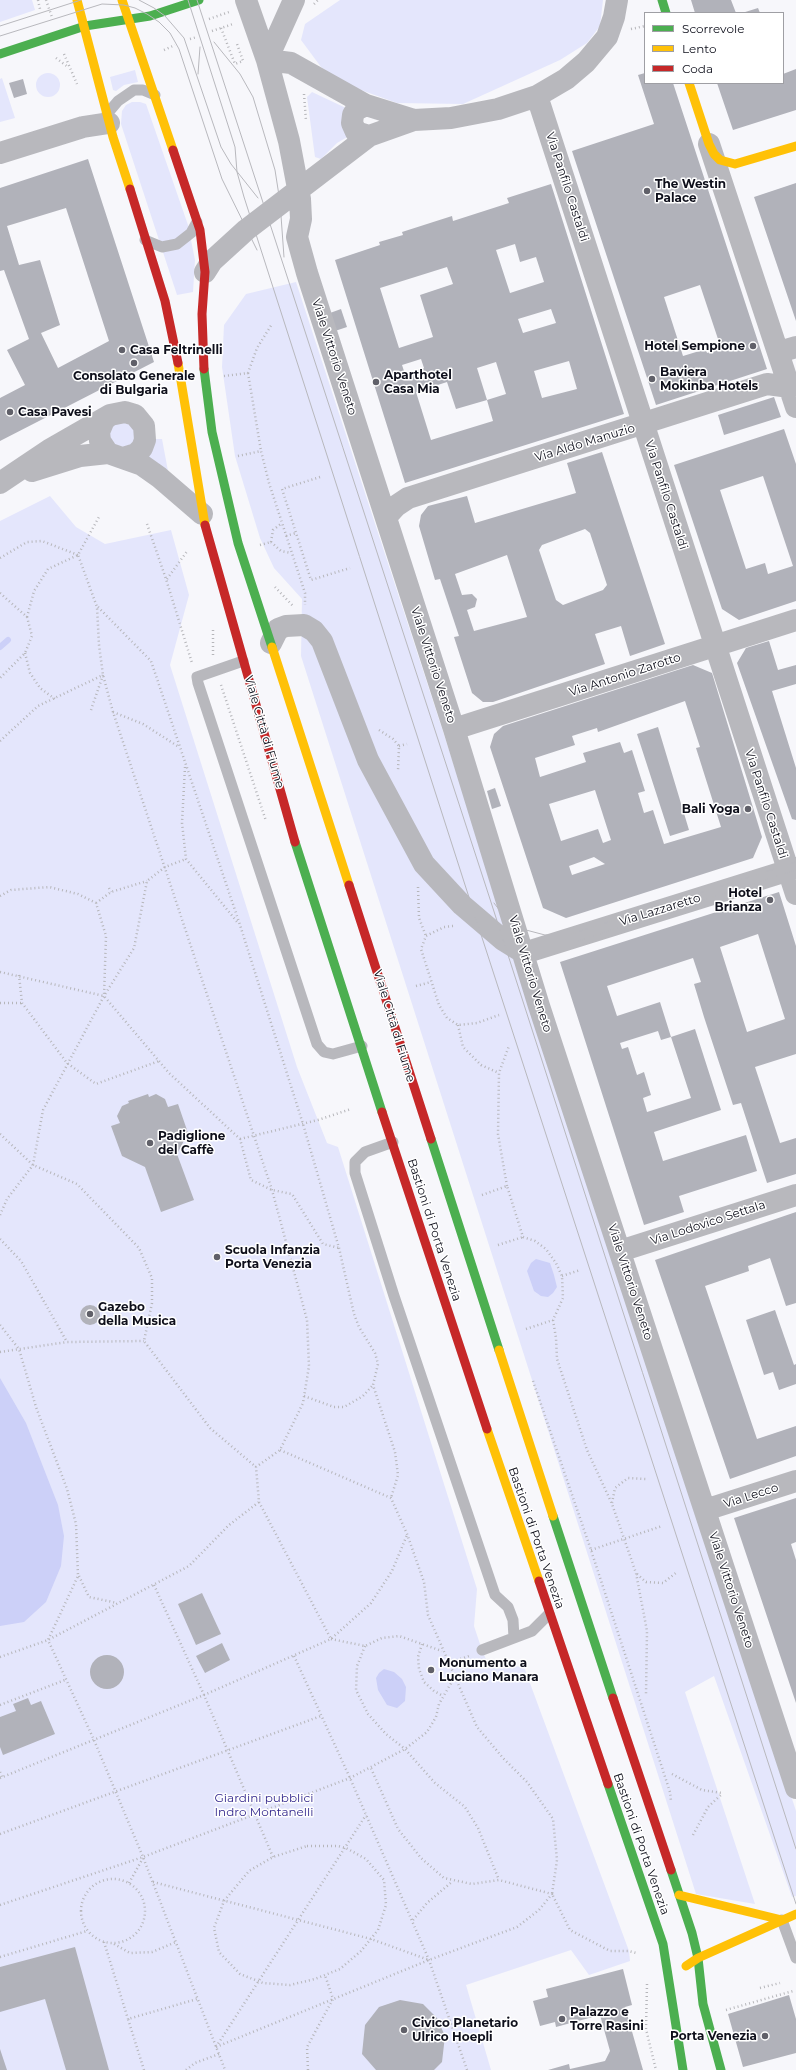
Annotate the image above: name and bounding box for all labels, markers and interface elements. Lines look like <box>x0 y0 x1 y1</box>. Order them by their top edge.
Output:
legend <box>644 12 784 84</box>
text: Scorrevole <box>682 21 744 36</box>
text: Lento <box>682 41 717 56</box>
text: Coda <box>682 61 713 76</box>
street label: Via Panfilo Castaldi <box>543 131 591 243</box>
place label: The Westin Palace <box>655 177 726 205</box>
marker: The Westin Palace <box>642 186 652 196</box>
street label: Viale Vittorio Veneto <box>308 297 360 417</box>
place label: Hotel Sempione <box>644 339 745 353</box>
marker: Hotel Sempione <box>748 341 758 351</box>
place label: Casa Feltrinelli <box>130 343 223 357</box>
marker: Casa Feltrinelli <box>117 345 127 355</box>
marker: Consolato Generale di Bulgaria <box>129 358 139 368</box>
place label: Baviera Mokinba Hotels <box>660 365 758 393</box>
place label: Aparthotel Casa Mia <box>384 368 452 396</box>
place label: Consolato Generale di Bulgaria <box>73 369 195 397</box>
marker: Baviera Mokinba Hotels <box>647 374 657 384</box>
marker: Aparthotel Casa Mia <box>371 377 381 387</box>
place label: Casa Pavesi <box>18 405 92 419</box>
marker: Casa Pavesi <box>5 407 15 417</box>
street label: Via Aldo Manuzio <box>533 421 637 465</box>
street label: Via Panfilo Castaldi <box>642 439 690 551</box>
street label: Viale Vittorio Veneto <box>407 605 459 725</box>
street label: Via Antonio Zarotto <box>567 650 683 700</box>
street label: Viale Città di Fiume <box>241 674 287 790</box>
street label: Via Panfilo Castaldi <box>742 748 790 860</box>
place label: Bali Yoga <box>682 802 740 816</box>
marker: Bali Yoga <box>743 804 753 814</box>
place label: Hotel Brianza <box>714 886 762 914</box>
street label: Via Lazzaretto <box>618 891 702 929</box>
marker: Hotel Brianza <box>765 895 775 905</box>
street label: Viale Vittorio Veneto <box>505 914 555 1034</box>
street label: Viale Città di Fiume <box>370 968 418 1084</box>
place label: Padiglione del Caffè <box>158 1129 225 1157</box>
marker: Padiglione del Caffè <box>145 1138 155 1148</box>
street label: Bastioni di Porta Venezia <box>404 1157 464 1303</box>
street label: Via Lodovico Settala <box>649 1198 767 1248</box>
street label: Viale Vittorio Veneto <box>604 1222 656 1342</box>
place label: Scuola Infanzia Porta Venezia <box>225 1243 320 1271</box>
marker: Scuola Infanzia Porta Venezia <box>212 1252 222 1262</box>
place label: Gazebo della Musica <box>98 1300 176 1328</box>
marker: Gazebo della Musica <box>85 1309 95 1319</box>
street label: Bastioni di Porta Venezia <box>505 1465 567 1611</box>
street label: Via Lecco <box>722 1480 780 1512</box>
street label: Viale Vittorio Veneto <box>705 1530 757 1650</box>
place label: Monumento a Luciano Manara <box>439 1656 539 1684</box>
marker: Monumento a Luciano Manara <box>426 1665 436 1675</box>
street label: Bastioni di Porta Venezia <box>610 1771 672 1917</box>
park label: Giardini pubblici Indro Montanelli <box>214 1791 314 1819</box>
place label: Palazzo e Torre Rasini <box>570 2005 644 2033</box>
marker: Palazzo e Torre Rasini <box>557 2014 567 2024</box>
place label: Civico Planetario Ulrico Hoepli <box>412 2016 518 2044</box>
marker: Civico Planetario Ulrico Hoepli <box>399 2025 409 2035</box>
place label: Porta Venezia <box>670 2029 757 2043</box>
marker: Porta Venezia <box>760 2031 770 2041</box>

